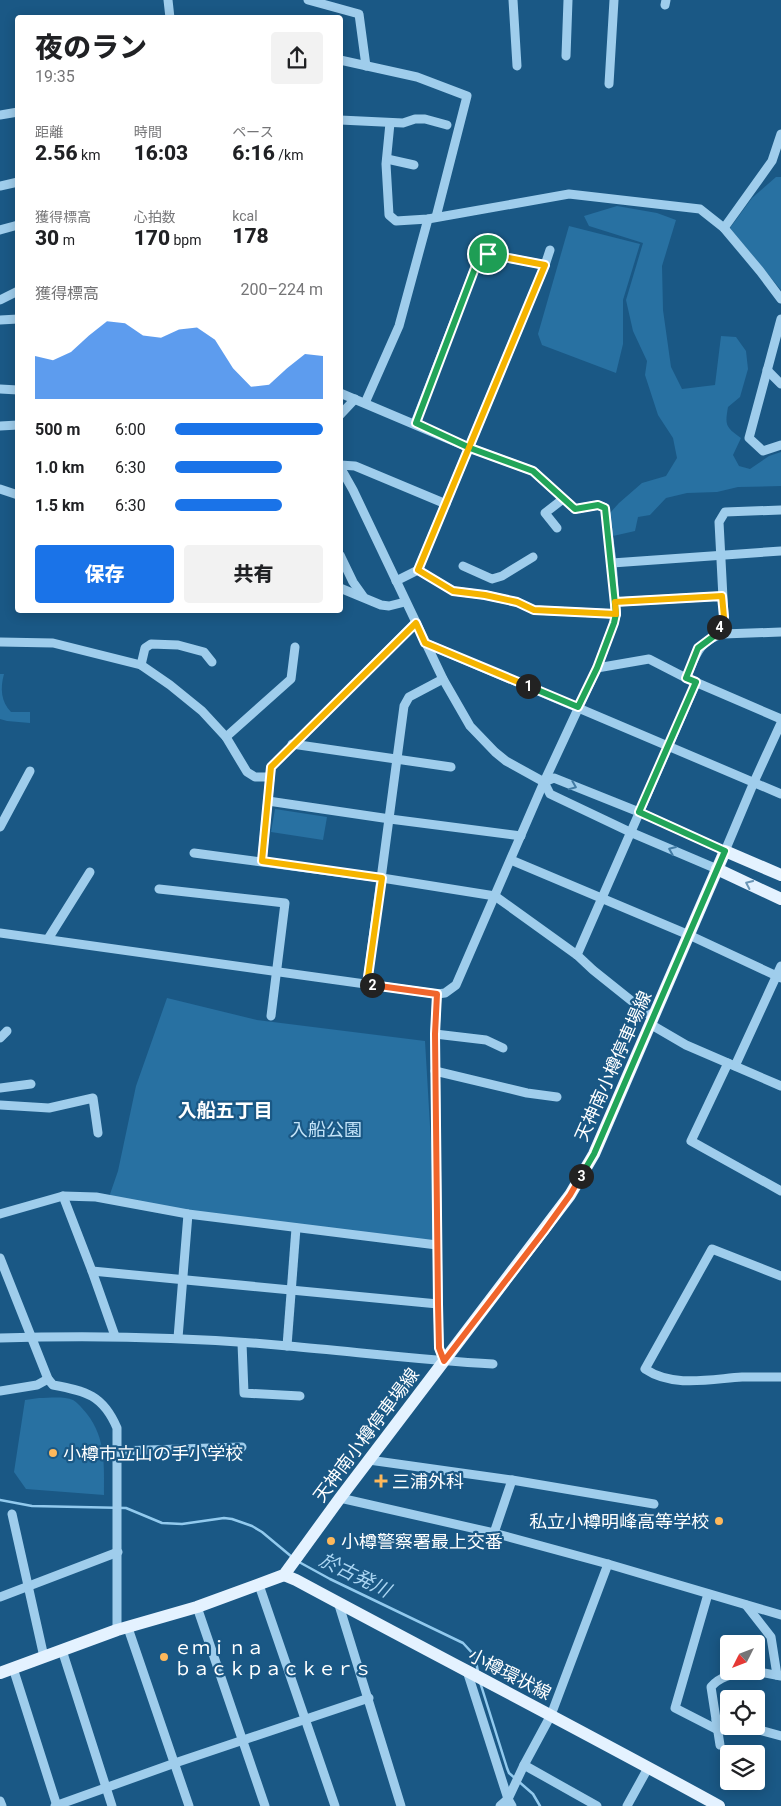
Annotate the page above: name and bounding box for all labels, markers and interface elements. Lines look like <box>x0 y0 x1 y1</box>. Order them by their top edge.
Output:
text: 夜のラン <box>35 31 147 64</box>
button: share <box>271 32 323 84</box>
text: 19:35 <box>35 67 75 86</box>
text: 距離 <box>35 124 63 140</box>
text: 時間 <box>134 124 162 140</box>
text: ペース <box>232 124 274 140</box>
text: 2.56 <box>35 141 78 165</box>
text: 16:03 <box>134 141 188 165</box>
text: 6:16 <box>232 141 275 165</box>
text: km <box>78 147 100 163</box>
text: /km <box>275 147 303 163</box>
text: kcal <box>232 208 258 224</box>
text: 獲得標高 <box>35 209 91 225</box>
text: 心拍数 <box>134 209 176 225</box>
text: 178 <box>232 224 269 248</box>
text: 30 <box>35 226 59 250</box>
text: 170 <box>134 226 170 250</box>
text: m <box>59 232 75 248</box>
text: bpm <box>170 232 201 248</box>
pin <box>467 233 509 275</box>
icon: arrive <box>474 240 502 268</box>
text: 200–224 m <box>241 280 323 299</box>
text: 獲得標高 <box>35 284 99 303</box>
text: 500 m <box>35 420 80 439</box>
text: 6:00 <box>115 420 146 439</box>
text: 1.0 km <box>35 458 84 477</box>
text: 6:30 <box>115 458 146 477</box>
text: 1.5 km <box>35 496 84 515</box>
text: 6:30 <box>115 496 146 515</box>
button: 保存 <box>35 545 174 603</box>
button: 共有 <box>184 545 323 603</box>
pin: 4 <box>706 614 732 640</box>
text: 4 <box>715 619 724 635</box>
pin: 1 <box>516 674 540 698</box>
text: 1 <box>524 678 533 694</box>
one-way arrow <box>568 780 577 790</box>
one-way arrow <box>668 846 677 856</box>
one-way arrow <box>745 880 754 890</box>
pin: 2 <box>360 972 384 998</box>
text: 2 <box>368 977 377 993</box>
street label: 天神南小樽停車場線 <box>570 988 656 1144</box>
district label: 入船五丁目 <box>177 1099 273 1122</box>
park label: 入船公園 <box>290 1119 362 1140</box>
pin: 3 <box>568 1164 594 1188</box>
text: 3 <box>577 1168 586 1184</box>
street label: 天神南小樽停車場線 <box>309 1364 423 1506</box>
place label: 小樽市立山の手小学校 <box>63 1443 243 1464</box>
marker: 小樽市立山の手小学校 <box>47 1447 59 1459</box>
place label: 三浦外科 <box>392 1471 464 1492</box>
marker: 三浦外科 <box>374 1474 388 1488</box>
place label: 私立小樽明峰高等学校 <box>529 1511 709 1532</box>
marker: 私立小樽明峰高等学校 <box>713 1515 725 1527</box>
place label: 小樽警察署最上交番 <box>341 1531 503 1552</box>
marker: 小樽警察署最上交番 <box>325 1535 337 1547</box>
water label: 於古発川 <box>316 1548 396 1603</box>
north arrow <box>720 1635 765 1680</box>
map controls <box>720 1635 765 1790</box>
place label: ｅｍｉｎａ ｂａｃｋｐａｃｋｅｒｓ <box>174 1637 372 1680</box>
street label: 小樽環状線 <box>465 1644 555 1704</box>
marker: ｅｍｉｎａ ｂａｃｋｐａｃｋｅｒｓ <box>158 1651 170 1663</box>
button: locate <box>720 1690 765 1735</box>
button: layers <box>720 1745 765 1790</box>

